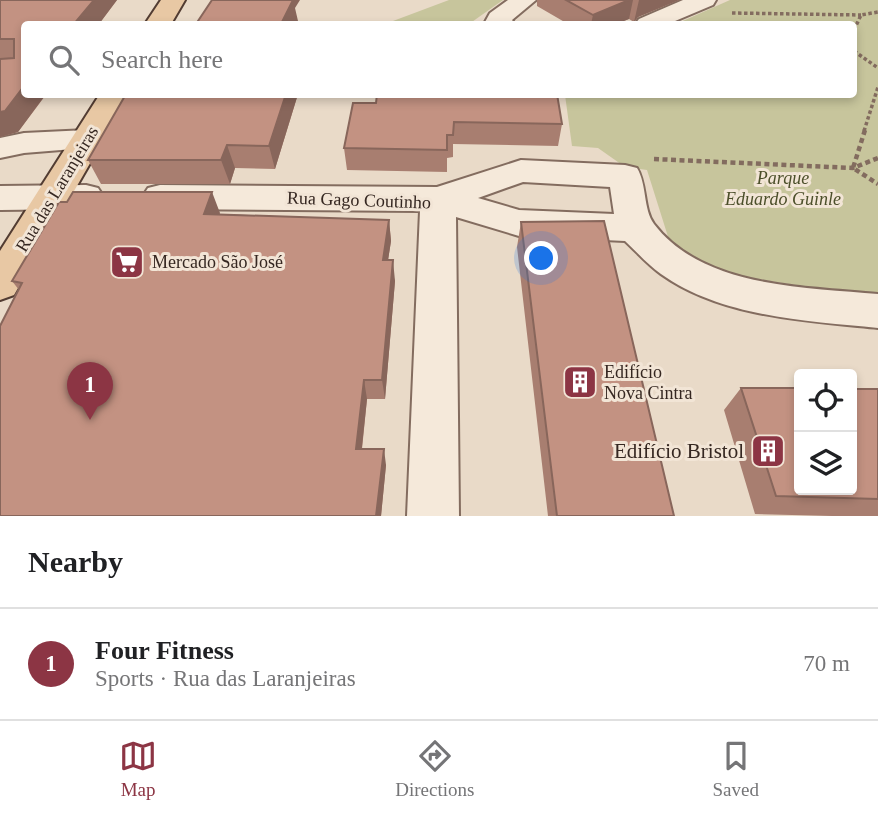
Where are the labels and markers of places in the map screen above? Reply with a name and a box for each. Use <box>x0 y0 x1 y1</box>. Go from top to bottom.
supermarket icon: Mercado São José <box>108 243 146 281</box>
place label: Mercado São José <box>152 252 283 272</box>
pin: 1 <box>67 362 113 420</box>
place label: Edifício Nova Cintra <box>604 362 692 403</box>
building icon: Edifício Nova Cintra <box>561 363 599 401</box>
building icon: Edifício Bristol <box>749 432 787 470</box>
place label: Edifício Bristol <box>614 439 744 463</box>

